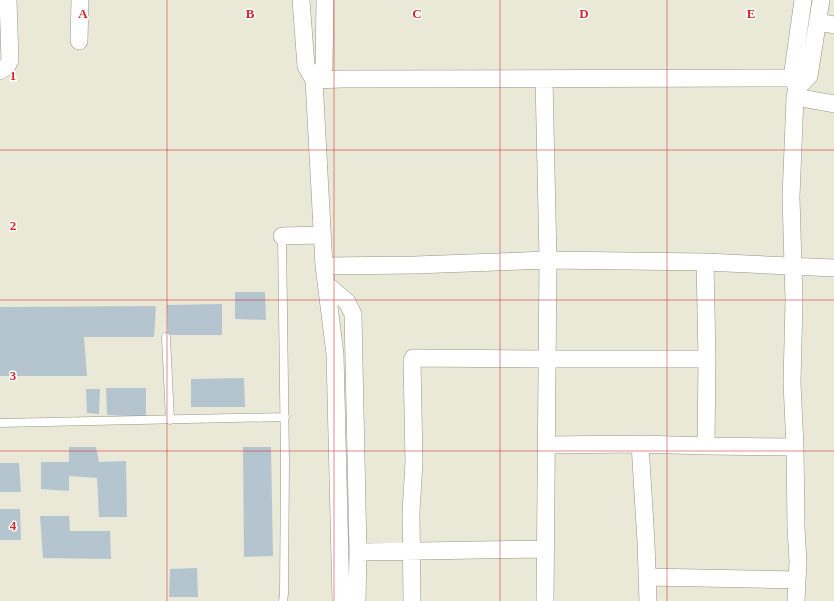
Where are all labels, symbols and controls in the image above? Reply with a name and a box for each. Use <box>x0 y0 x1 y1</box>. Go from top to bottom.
text: A <box>78 6 88 21</box>
text: B <box>246 6 255 21</box>
text: C <box>412 6 422 21</box>
text: D <box>579 6 589 21</box>
text: E <box>747 6 755 21</box>
text: 1 <box>10 68 16 83</box>
text: 2 <box>10 218 16 233</box>
text: 3 <box>10 368 17 383</box>
text: 4 <box>10 518 17 533</box>

